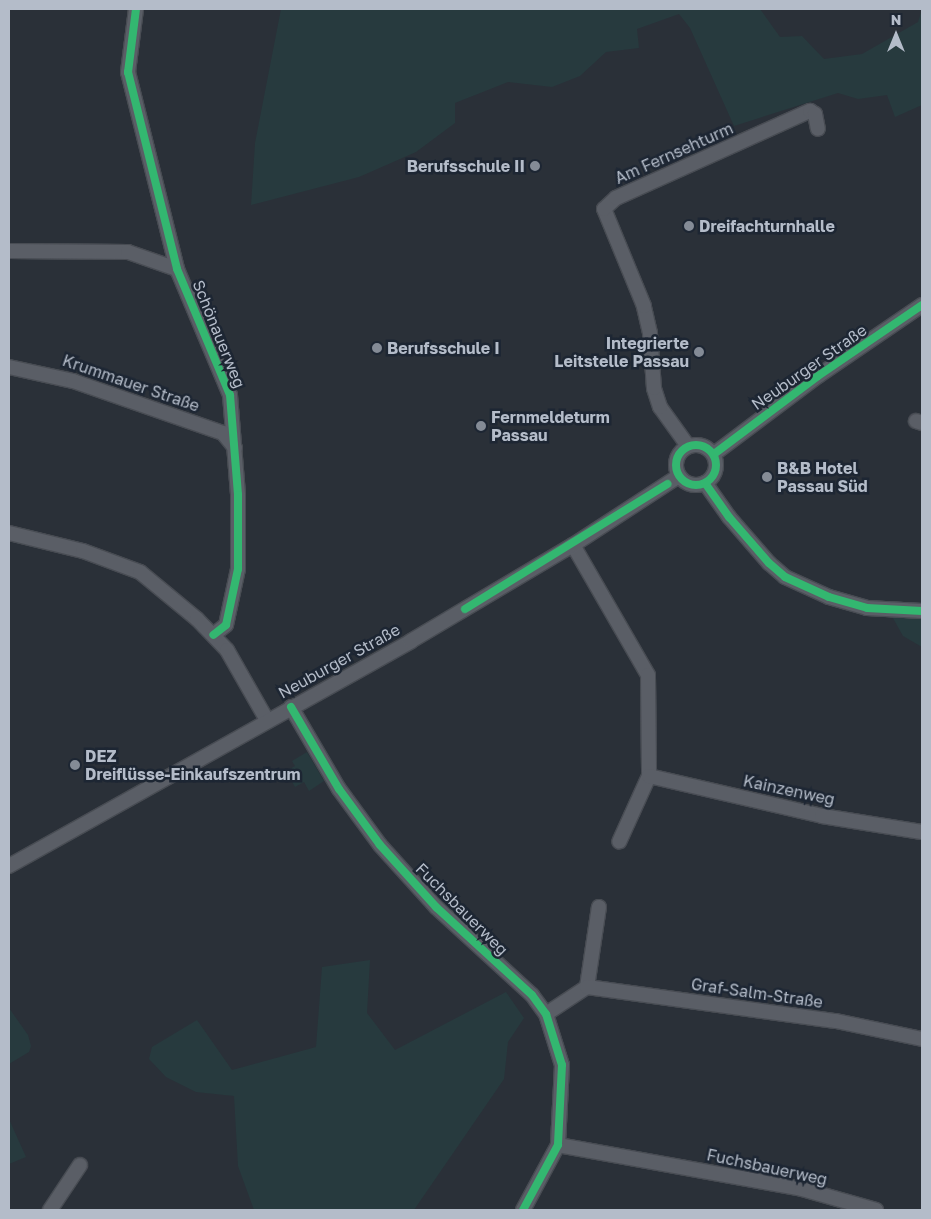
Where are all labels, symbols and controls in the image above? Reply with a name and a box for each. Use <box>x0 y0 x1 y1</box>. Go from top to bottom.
north arrow <box>871 10 921 60</box>
text: N <box>891 11 901 28</box>
street label: Am Fernsehturm <box>612 118 736 188</box>
place label: Berufsschule II <box>407 156 525 176</box>
marker: Berufsschule II <box>529 160 541 172</box>
place label: Dreifachturnhalle <box>699 216 835 236</box>
marker: Dreifachturnhalle <box>683 220 695 232</box>
street label: Schönauerweg <box>189 277 249 391</box>
street label: Neuburger Straße <box>748 320 870 414</box>
place label: Integrierte Leitstelle Passau <box>554 333 689 371</box>
place label: Berufsschule I <box>387 338 500 358</box>
marker: Berufsschule I <box>371 342 383 354</box>
marker: Integrierte Leitstelle Passau <box>693 346 705 358</box>
street label: Krummauer Straße <box>60 351 202 415</box>
place label: Fernmeldeturm Passau <box>491 407 610 445</box>
marker: Fernmeldeturm Passau <box>475 420 487 432</box>
place label: B&B Hotel Passau Süd <box>777 458 868 496</box>
marker: B&B Hotel Passau Süd <box>761 471 773 483</box>
street label: Neuburger Straße <box>275 620 403 702</box>
place label: DEZ Dreiflüsse-Einkaufszentrum <box>85 746 300 784</box>
marker: DEZ Dreiflüsse-Einkaufszentrum <box>69 759 81 771</box>
street label: Kainzenweg <box>741 771 837 809</box>
street label: Fuchsbauerweg <box>412 859 512 959</box>
street label: Graf-Salm-Straße <box>690 974 824 1012</box>
street label: Fuchsbauerweg <box>705 1145 829 1189</box>

